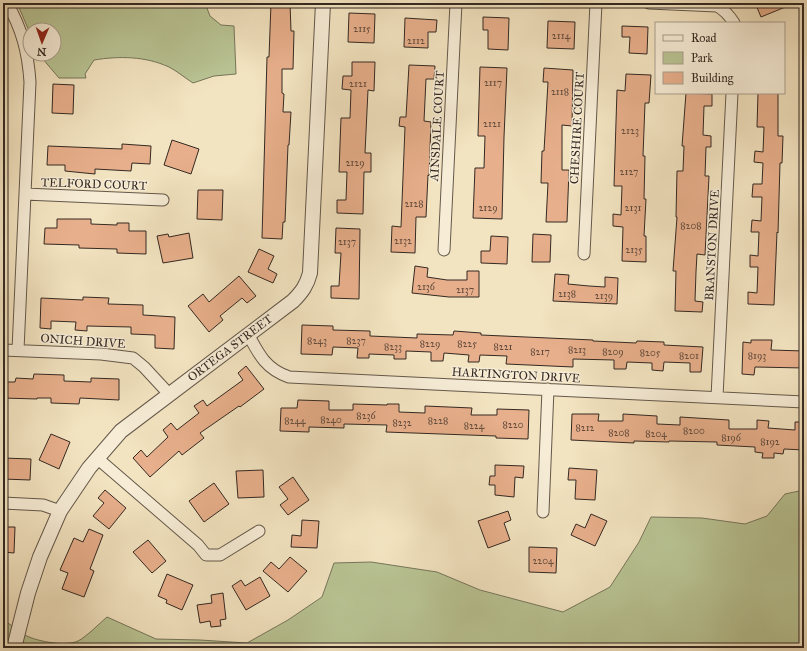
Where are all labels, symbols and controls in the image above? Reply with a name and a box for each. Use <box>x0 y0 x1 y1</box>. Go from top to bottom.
north arrow <box>22 22 62 62</box>
legend <box>655 22 785 94</box>
house number: 2115 <box>353 23 371 35</box>
house number: 2114 <box>552 30 571 42</box>
text: Road <box>691 31 717 45</box>
house number: 2112 <box>407 35 425 47</box>
text: N <box>36 45 47 58</box>
text: Park <box>691 51 713 65</box>
street label: AINSDALE COURT <box>427 70 447 183</box>
text: Building <box>691 71 734 86</box>
street label: CHESHIRE COURT <box>567 72 587 184</box>
house number: 2117 <box>484 77 502 89</box>
house number: 2121 <box>349 78 367 90</box>
house number: 2118 <box>551 86 569 98</box>
house number: 2121 <box>483 118 501 130</box>
house number: 2123 <box>621 125 639 137</box>
house number: 2129 <box>345 157 365 169</box>
house number: 2127 <box>620 166 638 178</box>
street label: TELFORD COURT <box>41 175 147 193</box>
street label: BRANSTON DRIVE <box>702 189 722 301</box>
house number: 2128 <box>404 198 424 210</box>
house number: 2129 <box>478 202 498 214</box>
house number: 2131 <box>625 202 641 214</box>
house number: 8208 <box>680 220 702 232</box>
house number: 2132 <box>394 235 412 247</box>
house number: 2137 <box>338 236 356 248</box>
house number: 2135 <box>625 244 643 256</box>
house number: 2136 <box>417 281 436 293</box>
house number: 2137 <box>456 284 474 296</box>
house number: 2138 <box>558 288 576 300</box>
house number: 2139 <box>595 290 613 302</box>
street label: ORTEGA STREET <box>185 312 275 384</box>
street label: ONICH DRIVE <box>40 331 126 351</box>
house number: 8243 <box>307 335 327 347</box>
house number: 8237 <box>346 335 366 347</box>
house number: 8229 <box>420 338 440 350</box>
house number: 8225 <box>457 338 477 350</box>
house number: 8233 <box>384 341 402 353</box>
house number: 8221 <box>493 341 513 353</box>
house number: 8213 <box>568 344 586 356</box>
house number: 8217 <box>530 346 550 358</box>
house number: 8209 <box>602 346 624 358</box>
house number: 8205 <box>640 347 661 359</box>
house number: 8201 <box>679 350 699 362</box>
house number: 8193 <box>748 350 766 362</box>
street label: HARTINGTON DRIVE <box>451 365 581 385</box>
house number: 8236 <box>356 410 377 422</box>
house number: 8240 <box>320 414 342 426</box>
house number: 8244 <box>284 415 306 427</box>
house number: 8228 <box>428 415 448 427</box>
house number: 8232 <box>392 417 412 429</box>
house number: 8220 <box>503 419 524 431</box>
house number: 8224 <box>464 420 485 432</box>
house number: 8212 <box>575 422 595 434</box>
house number: 8200 <box>683 425 705 437</box>
house number: 8208 <box>608 427 630 439</box>
house number: 8204 <box>645 428 667 440</box>
house number: 8196 <box>721 432 742 444</box>
house number: 8192 <box>760 436 780 448</box>
house number: 2204 <box>532 555 554 567</box>

